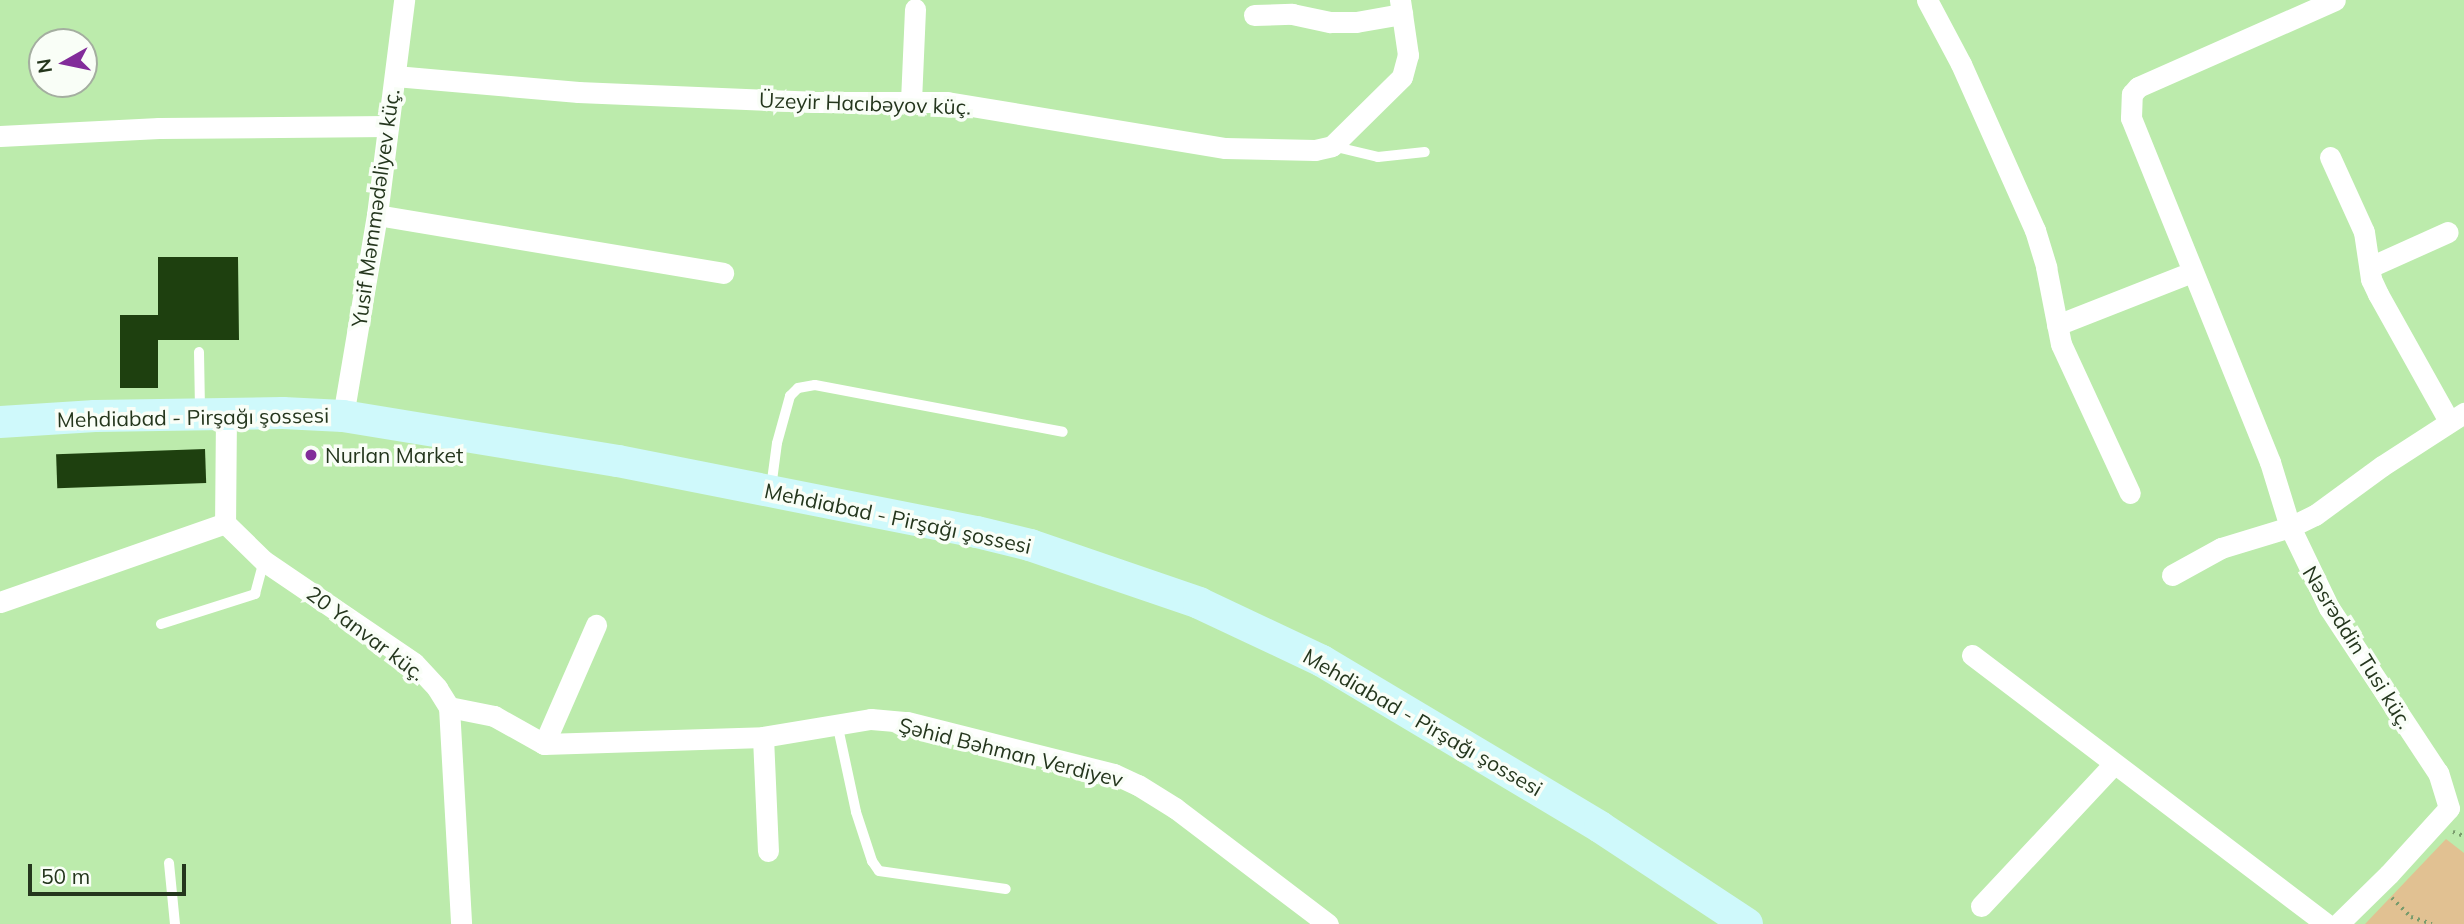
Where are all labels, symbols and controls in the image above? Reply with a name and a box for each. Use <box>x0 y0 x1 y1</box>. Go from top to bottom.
north arrow <box>28 28 98 98</box>
text: N <box>31 57 57 75</box>
street label: Yusif Məmmədəliyev küç. <box>346 87 404 329</box>
street label: Üzeyir Hacıbəyov küç. <box>758 87 972 119</box>
street label: Mehdiabad - Pirşağı şossesi <box>57 402 329 432</box>
place label: Nurlan Market <box>325 442 463 468</box>
marker: Nurlan Market <box>303 447 319 463</box>
street label: Mehdiabad - Pirşağı şossesi <box>762 477 1034 559</box>
street label: Nəsrəddin Tusi küç. <box>2298 561 2418 733</box>
street label: 20 Yanvar küç. <box>302 580 430 686</box>
street label: Mehdiabad - Pirşağı şossesi <box>1299 643 1547 801</box>
street label: Şəhid Bəhman Verdiyev <box>896 712 1126 792</box>
scale bar <box>32 850 189 894</box>
text: 50 m <box>41 863 90 889</box>

